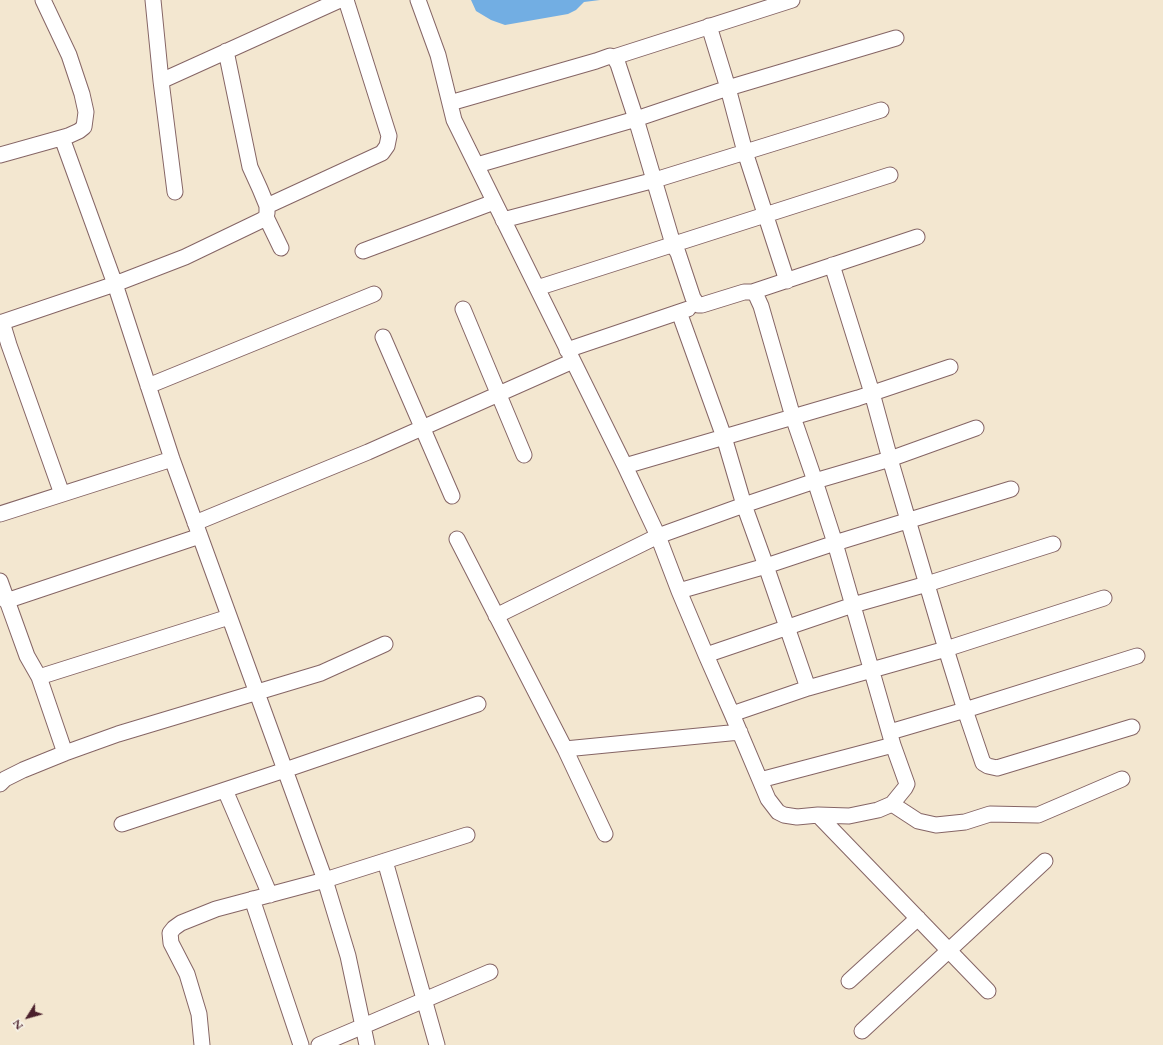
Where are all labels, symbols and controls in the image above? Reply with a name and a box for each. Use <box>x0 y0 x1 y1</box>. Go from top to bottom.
north arrow <box>8 997 48 1037</box>
text: N <box>9 1016 27 1033</box>

